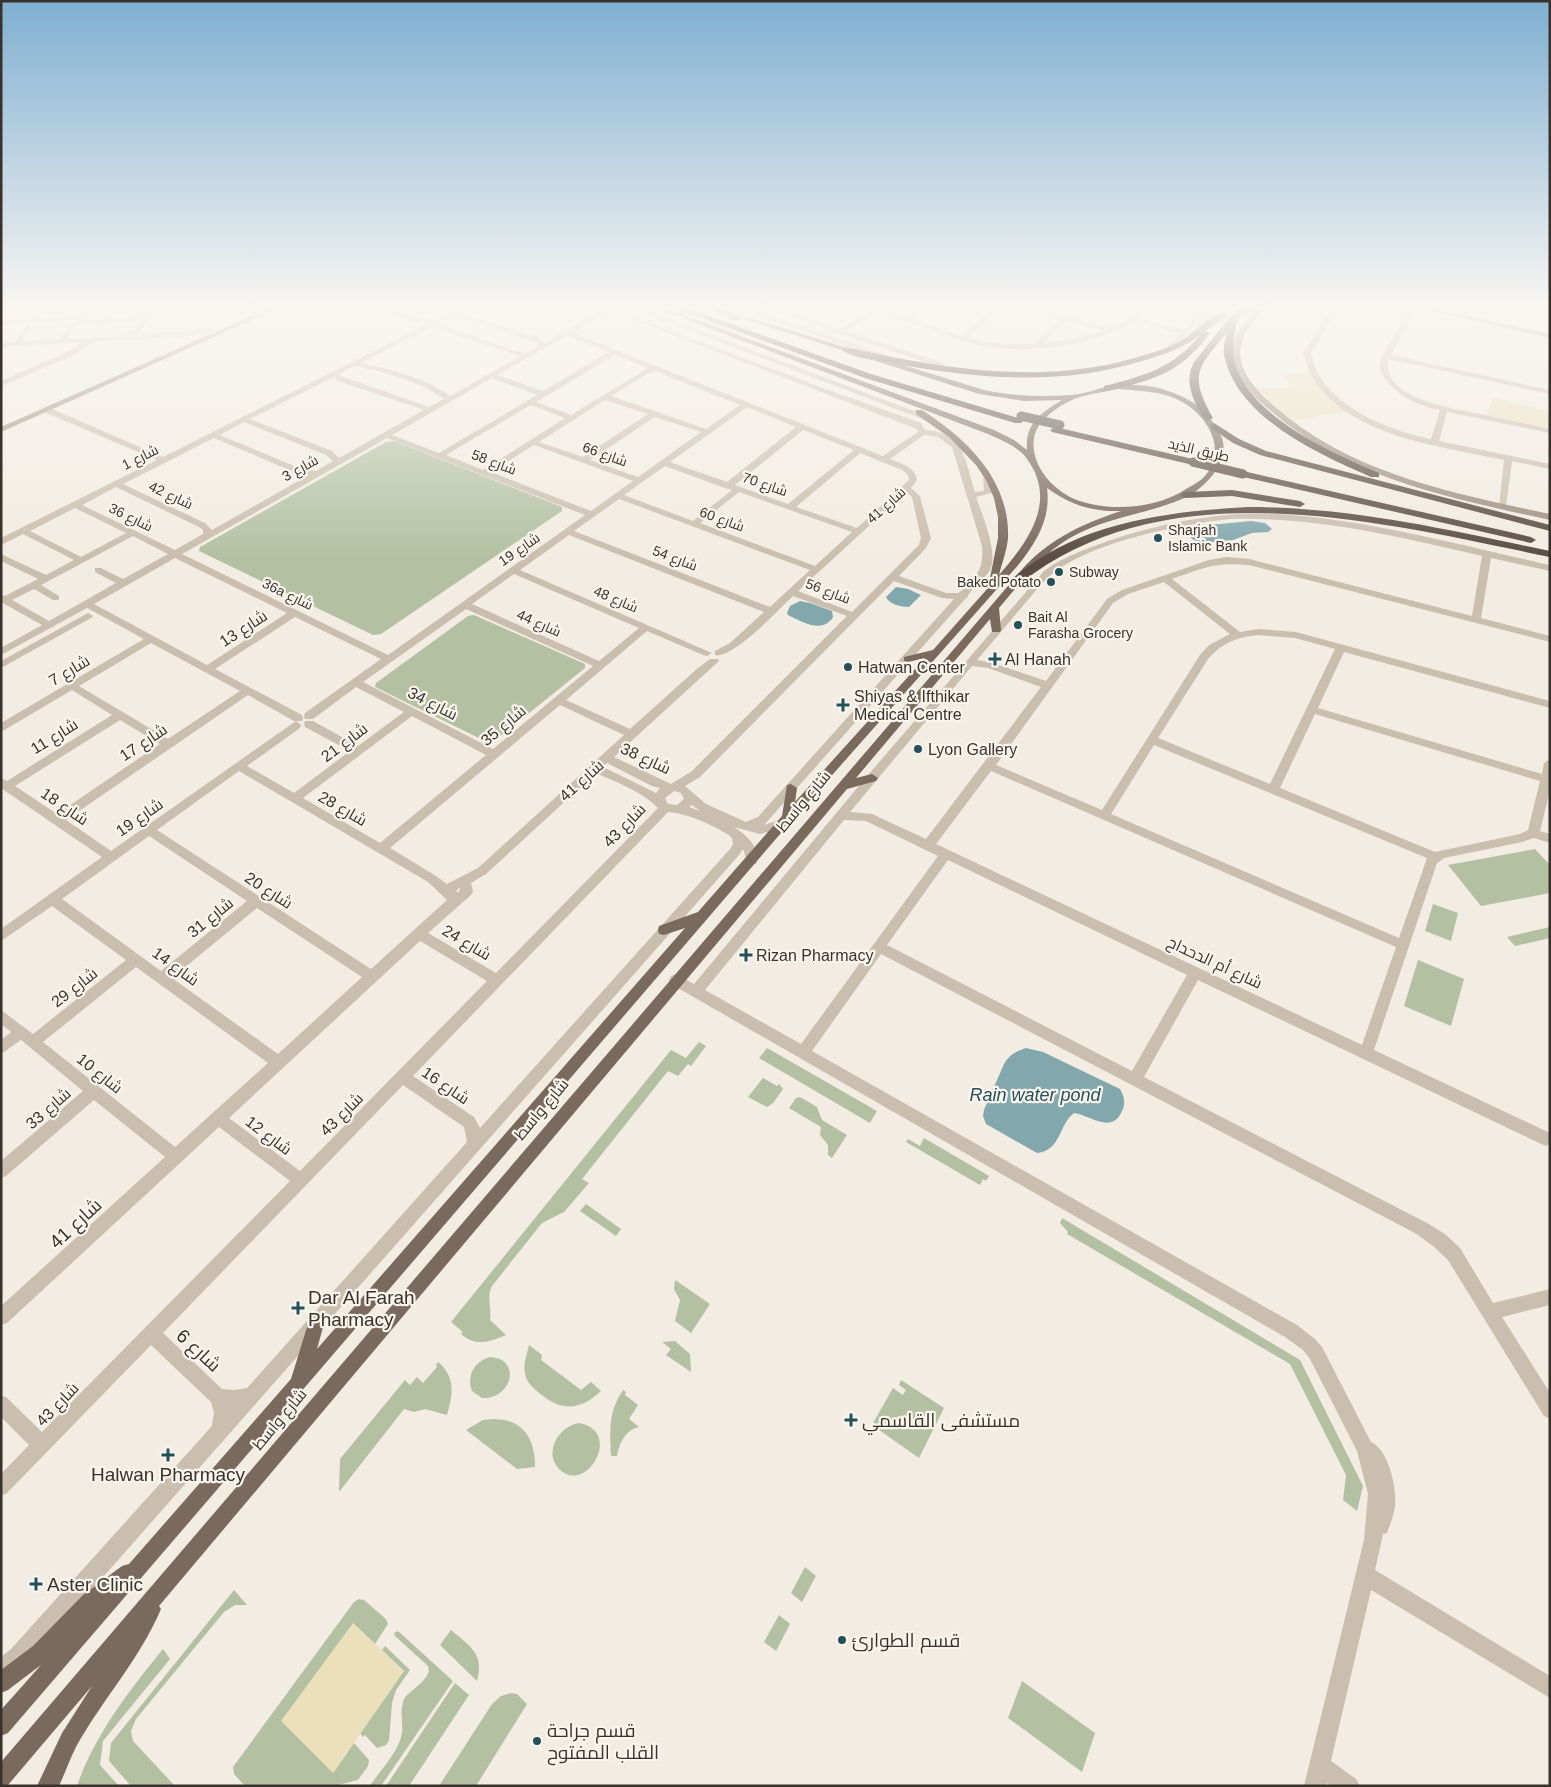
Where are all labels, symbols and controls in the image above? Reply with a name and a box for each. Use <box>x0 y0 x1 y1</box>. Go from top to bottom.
street label: طريق الذيد <box>1167 435 1231 466</box>
street label: شارع 66 <box>580 439 630 470</box>
street label: شارع 1 <box>119 441 161 474</box>
street label: شارع 58 <box>469 446 519 479</box>
street label: شارع 3 <box>279 452 321 485</box>
street label: شارع 70 <box>740 469 790 500</box>
street label: شارع 42 <box>146 478 195 513</box>
street label: شارع 41 <box>863 483 909 527</box>
street label: شارع 36 <box>106 500 155 535</box>
street label: شارع 60 <box>697 504 747 535</box>
place label: Sharjah Islamic Bank <box>1168 522 1248 554</box>
street label: شارع 19 <box>495 529 543 570</box>
marker: Sharjah Islamic Bank <box>1152 532 1164 544</box>
street label: شارع 54 <box>650 542 700 575</box>
place label: Subway <box>1069 564 1119 580</box>
marker: Subway <box>1053 566 1065 578</box>
place label: Baked Potato <box>957 574 1041 590</box>
street label: 36a شارع <box>260 575 316 614</box>
street label: شارع 56 <box>803 575 853 608</box>
marker: Baked Potato <box>1045 576 1057 588</box>
street label: شارع 48 <box>591 583 641 616</box>
street label: شارع 44 <box>514 606 564 641</box>
street label: شارع 13 <box>216 607 272 653</box>
place label: Bait Al Farasha Grocery <box>1028 609 1133 641</box>
marker: Bait Al Farasha Grocery <box>1012 619 1024 631</box>
place label: Al Hanah <box>1005 651 1071 668</box>
street label: شارع 7 <box>46 652 94 692</box>
marker: Al Hanah <box>989 653 1001 665</box>
place label: Hatwan Center <box>858 659 965 676</box>
marker: Hatwan Center <box>842 661 854 673</box>
street label: شارع 34 <box>404 684 460 726</box>
place label: Shiyas & Ifthikar Medical Centre <box>854 688 970 723</box>
marker: Shiyas & Ifthikar Medical Centre <box>836 698 850 712</box>
street label: شارع 35 <box>477 702 531 751</box>
street label: شارع 11 <box>28 715 82 760</box>
street label: شارع 17 <box>116 720 172 767</box>
street label: شارع 21 <box>318 720 372 768</box>
street label: شارع 38 <box>617 740 674 780</box>
place label: Lyon Gallery <box>928 741 1017 758</box>
marker: Lyon Gallery <box>912 743 924 755</box>
street label: شارع 41 <box>556 756 609 807</box>
street label: شارع واسط <box>773 767 836 837</box>
street label: شارع 18 <box>36 784 92 831</box>
street label: شارع 28 <box>314 788 370 832</box>
street label: شارع 19 <box>113 795 168 842</box>
street label: شارع 43 <box>600 800 651 852</box>
street label: شارع 20 <box>240 869 296 915</box>
street label: شارع 31 <box>184 894 238 943</box>
street label: شارع 24 <box>438 921 494 966</box>
street label: شارع أم الدحداح <box>1163 932 1265 995</box>
street label: شارع 14 <box>147 944 202 991</box>
place label: Rizan Pharmacy <box>756 947 873 964</box>
marker: Rizan Pharmacy <box>740 949 752 961</box>
street label: شارع 29 <box>48 964 102 1013</box>
street label: شارع 10 <box>72 1050 126 1099</box>
street label: شارع 16 <box>417 1063 473 1110</box>
street label: شارع واسط <box>511 1075 574 1145</box>
street label: شارع 33 <box>23 1084 76 1135</box>
water label: Rain water pond <box>969 1085 1102 1105</box>
street label: شارع 43 <box>317 1090 368 1141</box>
street label: شارع 12 <box>241 1113 295 1161</box>
street label: شارع 41 <box>45 1194 108 1255</box>
place label: Dar Al Farah Pharmacy <box>308 1287 415 1330</box>
marker: Dar Al Farah Pharmacy <box>292 1302 304 1314</box>
street label: شارع 6 <box>170 1325 225 1378</box>
street label: شارع 43 <box>33 1379 84 1431</box>
street label: شارع واسط <box>249 1385 312 1455</box>
place label: مستشفى القاسمي <box>862 1410 1020 1435</box>
marker: مستشفى القاسمي <box>844 1413 858 1427</box>
marker: Halwan Pharmacy <box>162 1449 174 1461</box>
place label: Halwan Pharmacy <box>91 1464 246 1485</box>
place label: Aster Clinic <box>47 1574 143 1595</box>
marker: Aster Clinic <box>29 1577 43 1591</box>
place label: قسم الطوارئ <box>852 1630 960 1654</box>
marker: قسم الطوارئ <box>836 1634 848 1646</box>
place label: قسم جراحة القلب المفتوح <box>547 1720 659 1766</box>
marker: قسم جراحة القلب المفتوح <box>531 1735 543 1747</box>

